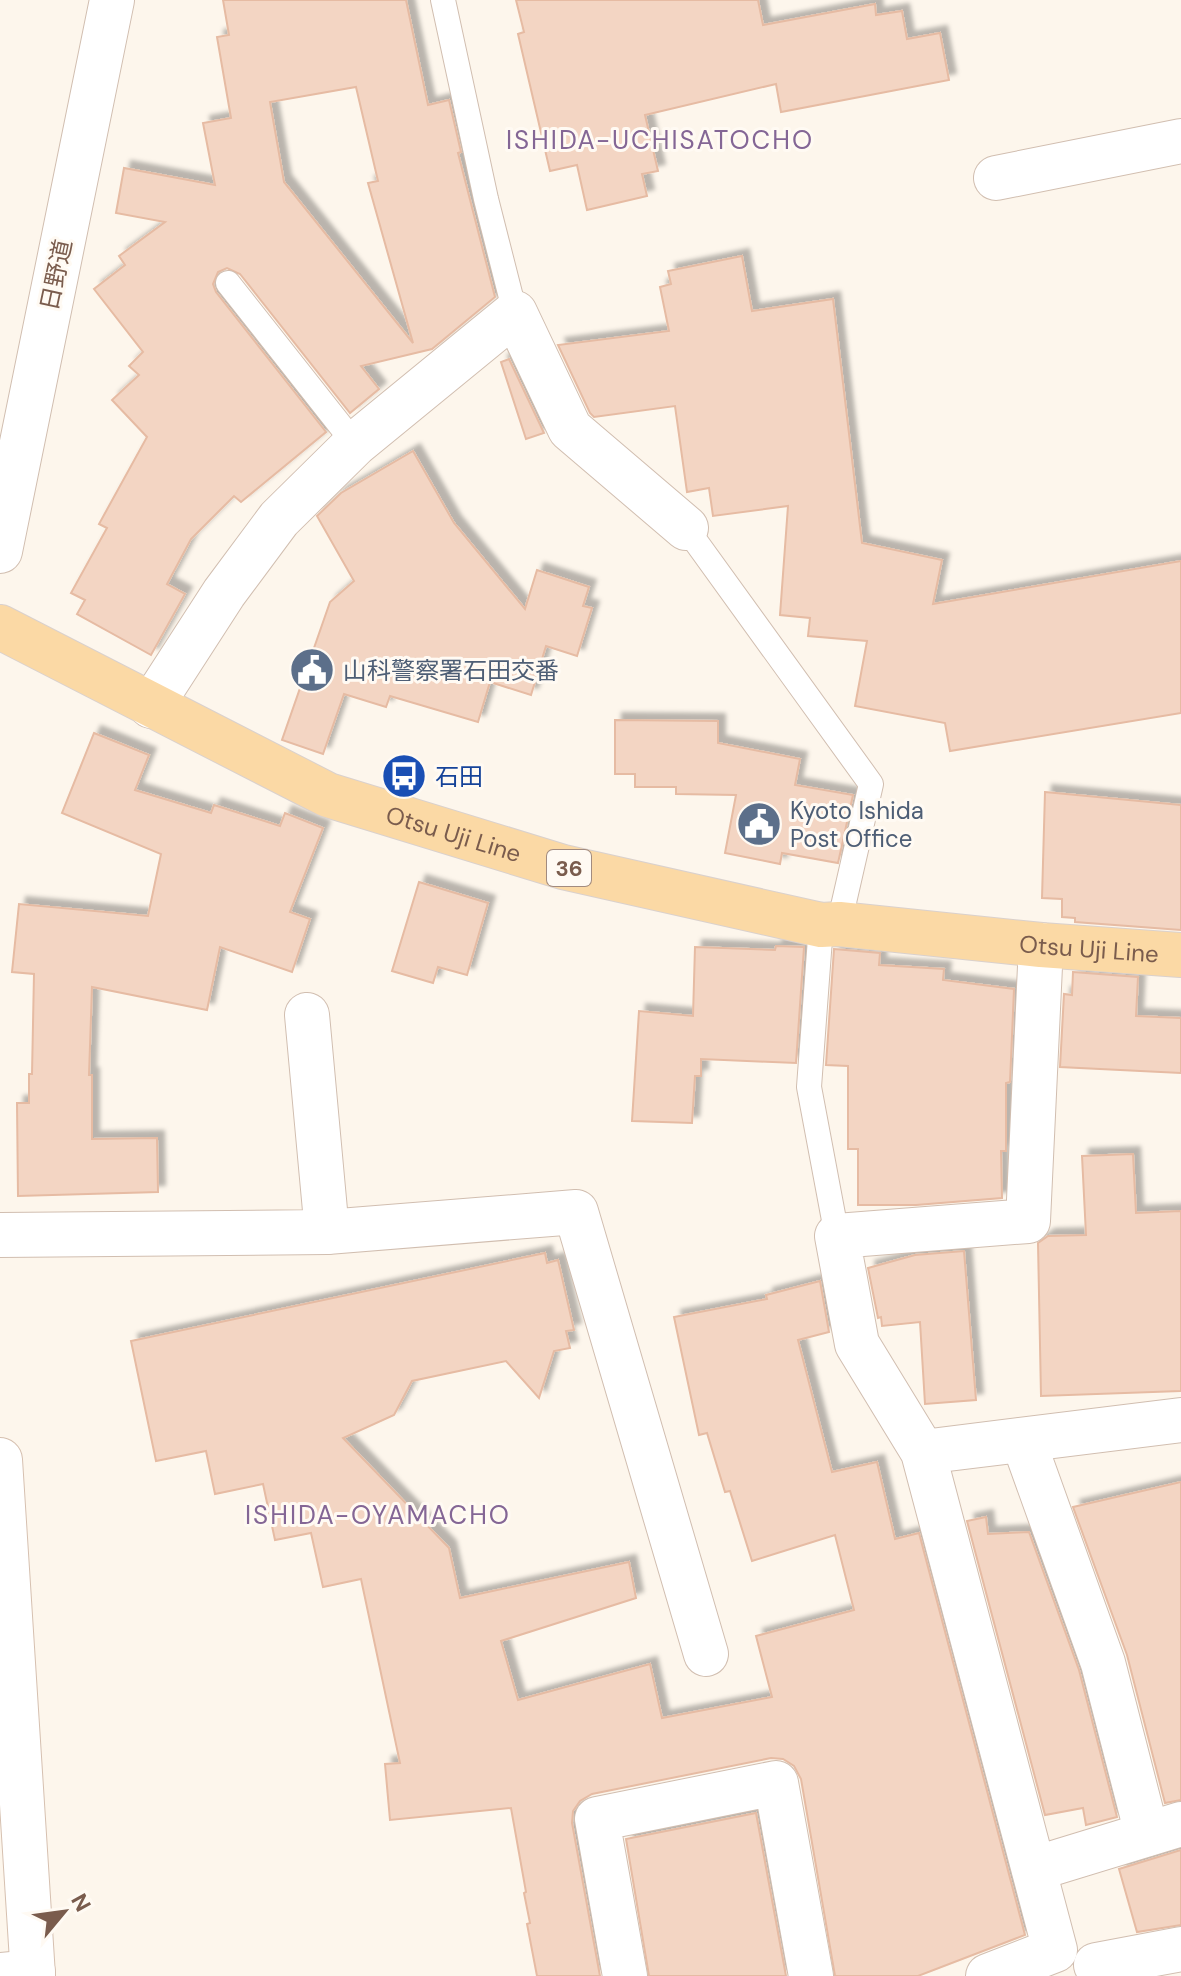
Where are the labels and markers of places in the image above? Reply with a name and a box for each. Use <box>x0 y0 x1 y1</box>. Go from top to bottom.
public building icon: 山科警察署石田交番 <box>288 646 336 694</box>
place label: 山科警察署石田交番 <box>343 655 559 686</box>
bus stop icon: 石田 <box>380 752 428 800</box>
place label: 石田 <box>435 761 483 792</box>
place label: Kyoto Ishida Post Office <box>790 795 924 854</box>
public building icon: Kyoto Ishida Post Office <box>735 800 783 848</box>

